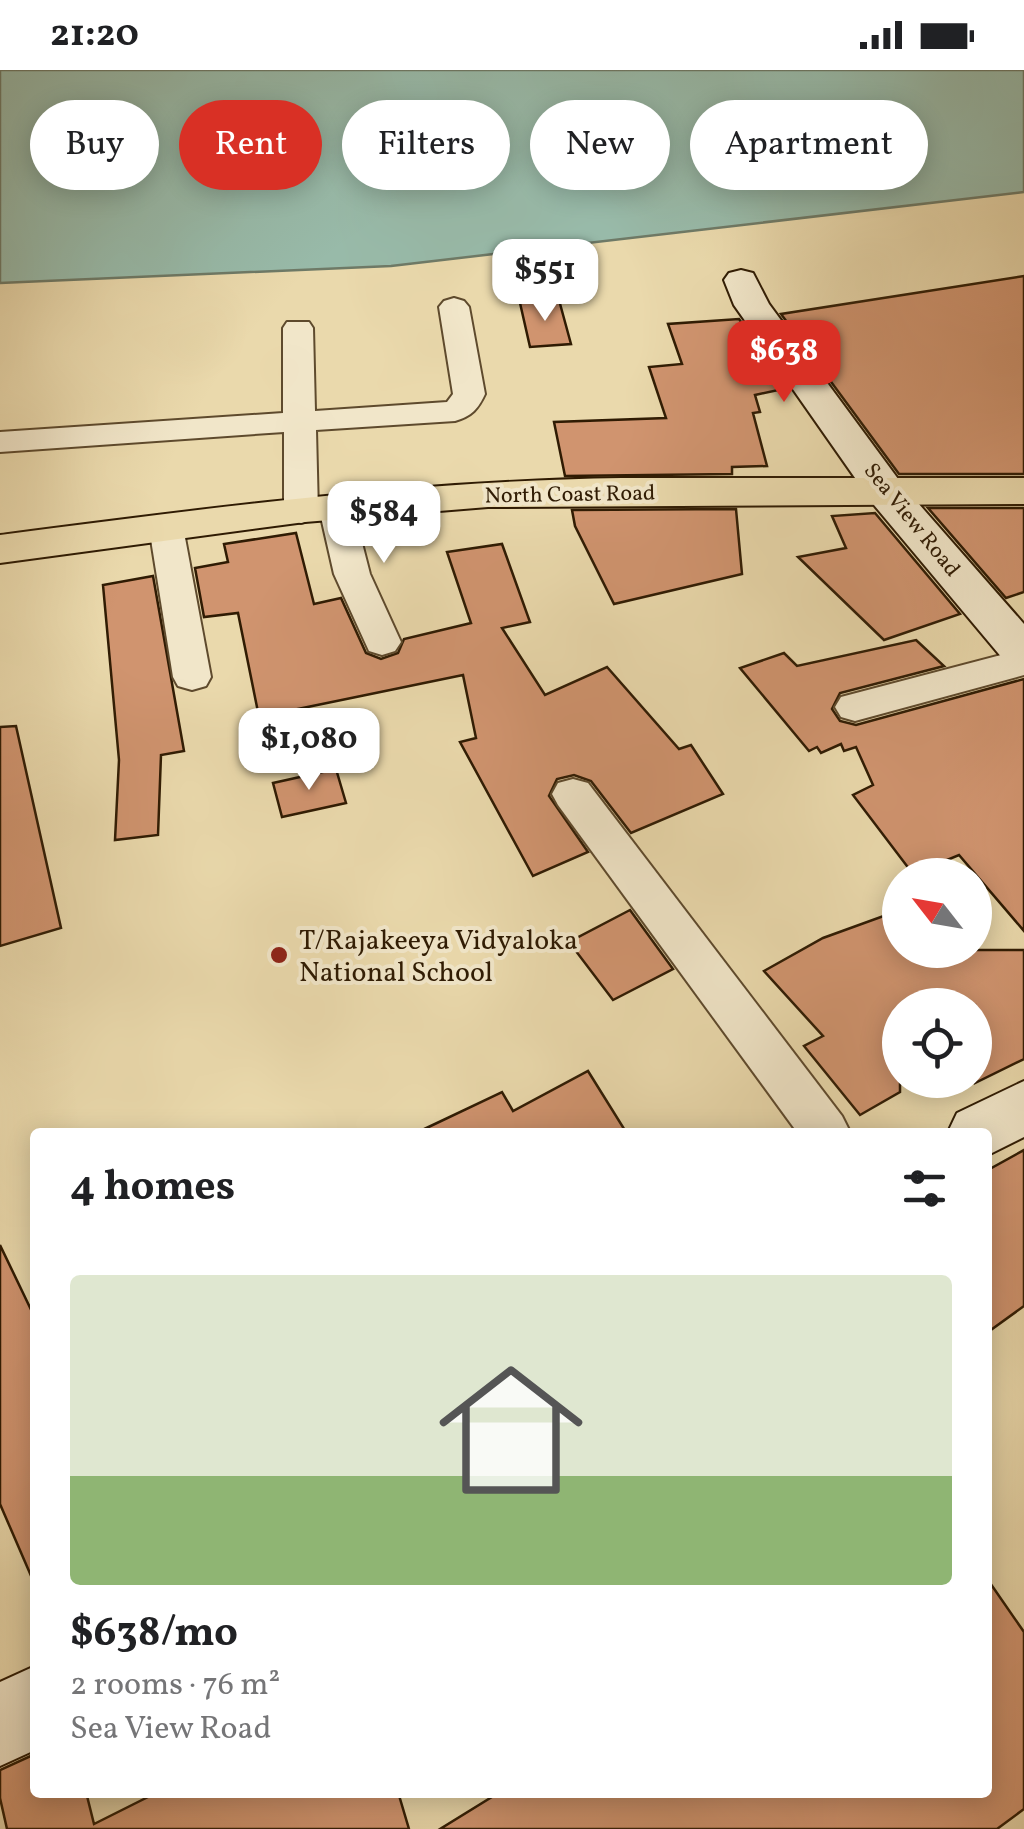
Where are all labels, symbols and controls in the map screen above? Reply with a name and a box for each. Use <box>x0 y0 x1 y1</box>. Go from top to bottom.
text: 21:20 <box>50 9 139 62</box>
chip: Buy <box>30 100 159 190</box>
chip: Rent <box>179 100 322 190</box>
chip: Filters <box>342 100 510 190</box>
chip: New <box>530 100 670 190</box>
chip: Apartment <box>690 100 928 190</box>
pin: $551 <box>486 239 604 324</box>
text: $551 <box>514 249 576 293</box>
pin: $638 <box>725 320 843 405</box>
text: $638 <box>750 330 819 374</box>
street label: Sea View Road <box>855 457 967 584</box>
street label: North Coast Road <box>484 479 656 512</box>
pin: $584 <box>325 481 443 566</box>
text: $584 <box>349 491 419 535</box>
pin: $1,080 <box>228 708 390 793</box>
text: $1,080 <box>261 718 357 762</box>
north arrow <box>882 858 992 968</box>
map controls <box>882 858 992 1098</box>
place label: T/Rajakeeya Vidyaloka National School <box>299 922 578 993</box>
marker: T/Rajakeeya Vidyaloka National School <box>268 944 290 966</box>
button: locate <box>882 988 992 1098</box>
text: 4 homes <box>70 1159 235 1218</box>
icon: filters <box>897 1161 952 1216</box>
icon: home <box>421 1340 601 1520</box>
text: $638/mo <box>70 1605 238 1664</box>
text: 2 rooms · 76 m² <box>70 1664 280 1708</box>
text: Sea View Road <box>70 1708 272 1752</box>

